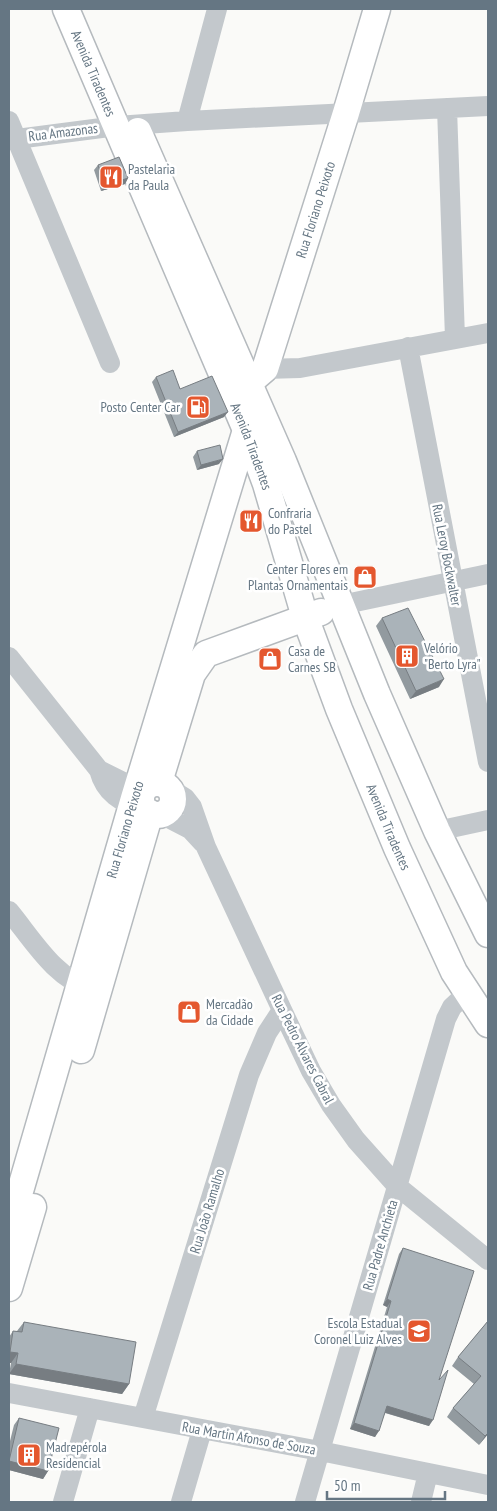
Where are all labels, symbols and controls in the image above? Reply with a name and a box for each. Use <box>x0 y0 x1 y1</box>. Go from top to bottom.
street label: Avenida Tiradentes <box>67 28 120 119</box>
street label: Rua Amazonas <box>27 119 99 145</box>
street label: Rua Floriano Peixoto <box>292 159 339 260</box>
place label: Pastelaria da Paula <box>128 160 175 194</box>
restaurant icon: Pastelaria da Paula <box>98 164 124 190</box>
fuel station icon: Posto Center Car <box>185 394 211 420</box>
place label: Posto Center Car <box>101 398 180 416</box>
street label: Avenida Tiradentes <box>226 400 276 492</box>
street label: Rua Leroy Bockwalter <box>428 503 466 608</box>
place label: Confraria do Pastel <box>268 504 313 538</box>
restaurant icon: Confraria do Pastel <box>238 508 264 534</box>
place label: Center Flores em Plantas Ornamentais <box>248 560 348 594</box>
shop icon: Center Flores em Plantas Ornamentais <box>352 564 378 590</box>
place label: Velório "Berto Lyra" <box>423 639 481 673</box>
place label: Casa de Carnes SB <box>288 642 336 676</box>
building icon: Velório "Berto Lyra" <box>394 643 420 669</box>
shop icon: Casa de Carnes SB <box>257 646 283 672</box>
street label: Rua Floriano Peixoto <box>102 779 148 880</box>
street label: Avenida Tiradentes <box>362 781 415 873</box>
street label: Rua Pedro Alvares Cabral <box>268 991 339 1107</box>
place label: Mercadão da Cidade <box>206 995 254 1029</box>
shop icon: Mercadão da Cidade <box>176 999 202 1025</box>
street label: Rua João Ramalho <box>186 1166 228 1256</box>
street label: Rua Padre Anchieta <box>358 1198 402 1292</box>
place label: Escola Estadual Coronel Luiz Alves <box>314 1314 403 1348</box>
school or university icon: Escola Estadual Coronel Luiz Alves <box>406 1318 432 1344</box>
street label: Rua Martin Afonso de Souza <box>181 1417 317 1459</box>
place label: Madrepérola Residencial <box>46 1438 107 1472</box>
building icon: Madrepérola Residencial <box>16 1442 42 1468</box>
scale bar <box>327 1468 444 1500</box>
text: 50 m <box>334 1476 360 1495</box>

